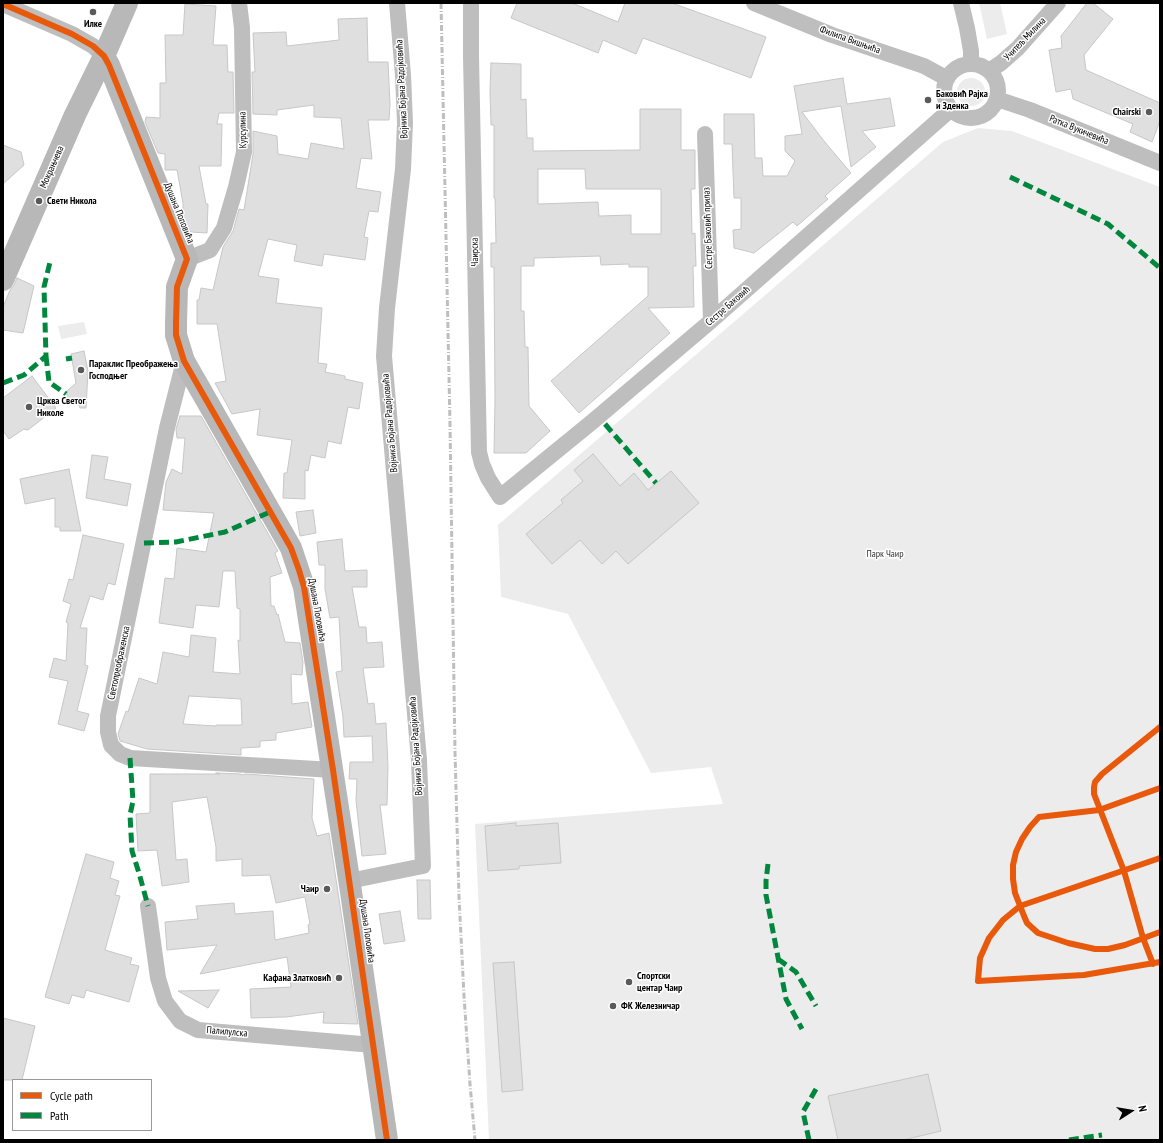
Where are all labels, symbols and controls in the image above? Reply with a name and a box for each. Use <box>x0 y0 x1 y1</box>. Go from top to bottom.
marker: Илке <box>88 7 98 17</box>
street label: Учитељ Милина <box>1001 15 1049 63</box>
place label: Илке <box>84 18 102 30</box>
street label: Филипа Вишњића <box>818 23 882 57</box>
street label: Војника Бојана Радојковића <box>393 39 411 139</box>
place label: Баковић Рајка и Зденка <box>936 88 988 112</box>
marker: Баковић Рајка и Зденка <box>923 95 933 105</box>
place label: Chairski <box>1113 106 1141 118</box>
marker: Chairski <box>1144 107 1154 117</box>
street label: Курсулина <box>237 111 249 149</box>
street label: Ратка Вукичевића <box>1047 113 1111 147</box>
street label: Мокрањчева <box>37 144 67 190</box>
street label: Душана Поповића <box>161 181 197 245</box>
street label: Сестре Баковић прилаз <box>701 187 715 269</box>
place label: Свети Никола <box>47 195 97 207</box>
marker: Свети Никола <box>34 196 44 206</box>
street label: Чаирска <box>469 237 481 267</box>
street label: Сестре Баковић <box>703 283 753 329</box>
place label: Параклис Преображења Господњег <box>89 358 178 382</box>
marker: Параклис Преображења Господњег <box>76 365 86 375</box>
street label: Војника Бојана Радојковића <box>380 373 400 473</box>
place label: Црква Светог Николе <box>37 395 86 418</box>
marker: Црква Светог Николе <box>24 402 34 412</box>
park label: Парк Чаир <box>866 548 904 560</box>
street label: Душана Поповића <box>305 577 329 643</box>
street label: Светопреображенска <box>105 625 133 701</box>
street label: Војника Бојана Радојковића <box>407 696 425 796</box>
place label: Чаир <box>301 883 319 895</box>
marker: Чаир <box>322 884 332 894</box>
street label: Душана Поповића <box>357 898 377 964</box>
place label: Спортски центар Чаир <box>637 970 683 994</box>
place label: Кафана Златковић <box>263 972 331 984</box>
marker: Кафана Златковић <box>334 973 344 983</box>
marker: Спортски центар Чаир <box>624 977 634 987</box>
place label: ФК Железничар <box>621 1000 680 1012</box>
marker: ФК Железничар <box>608 1001 618 1011</box>
street label: Палилулска <box>206 1024 248 1040</box>
legend <box>12 1079 152 1131</box>
text: Cycle path <box>50 1088 93 1103</box>
north arrow <box>1111 1091 1151 1131</box>
text: N <box>1135 1104 1150 1113</box>
text: Path <box>50 1108 68 1123</box>

